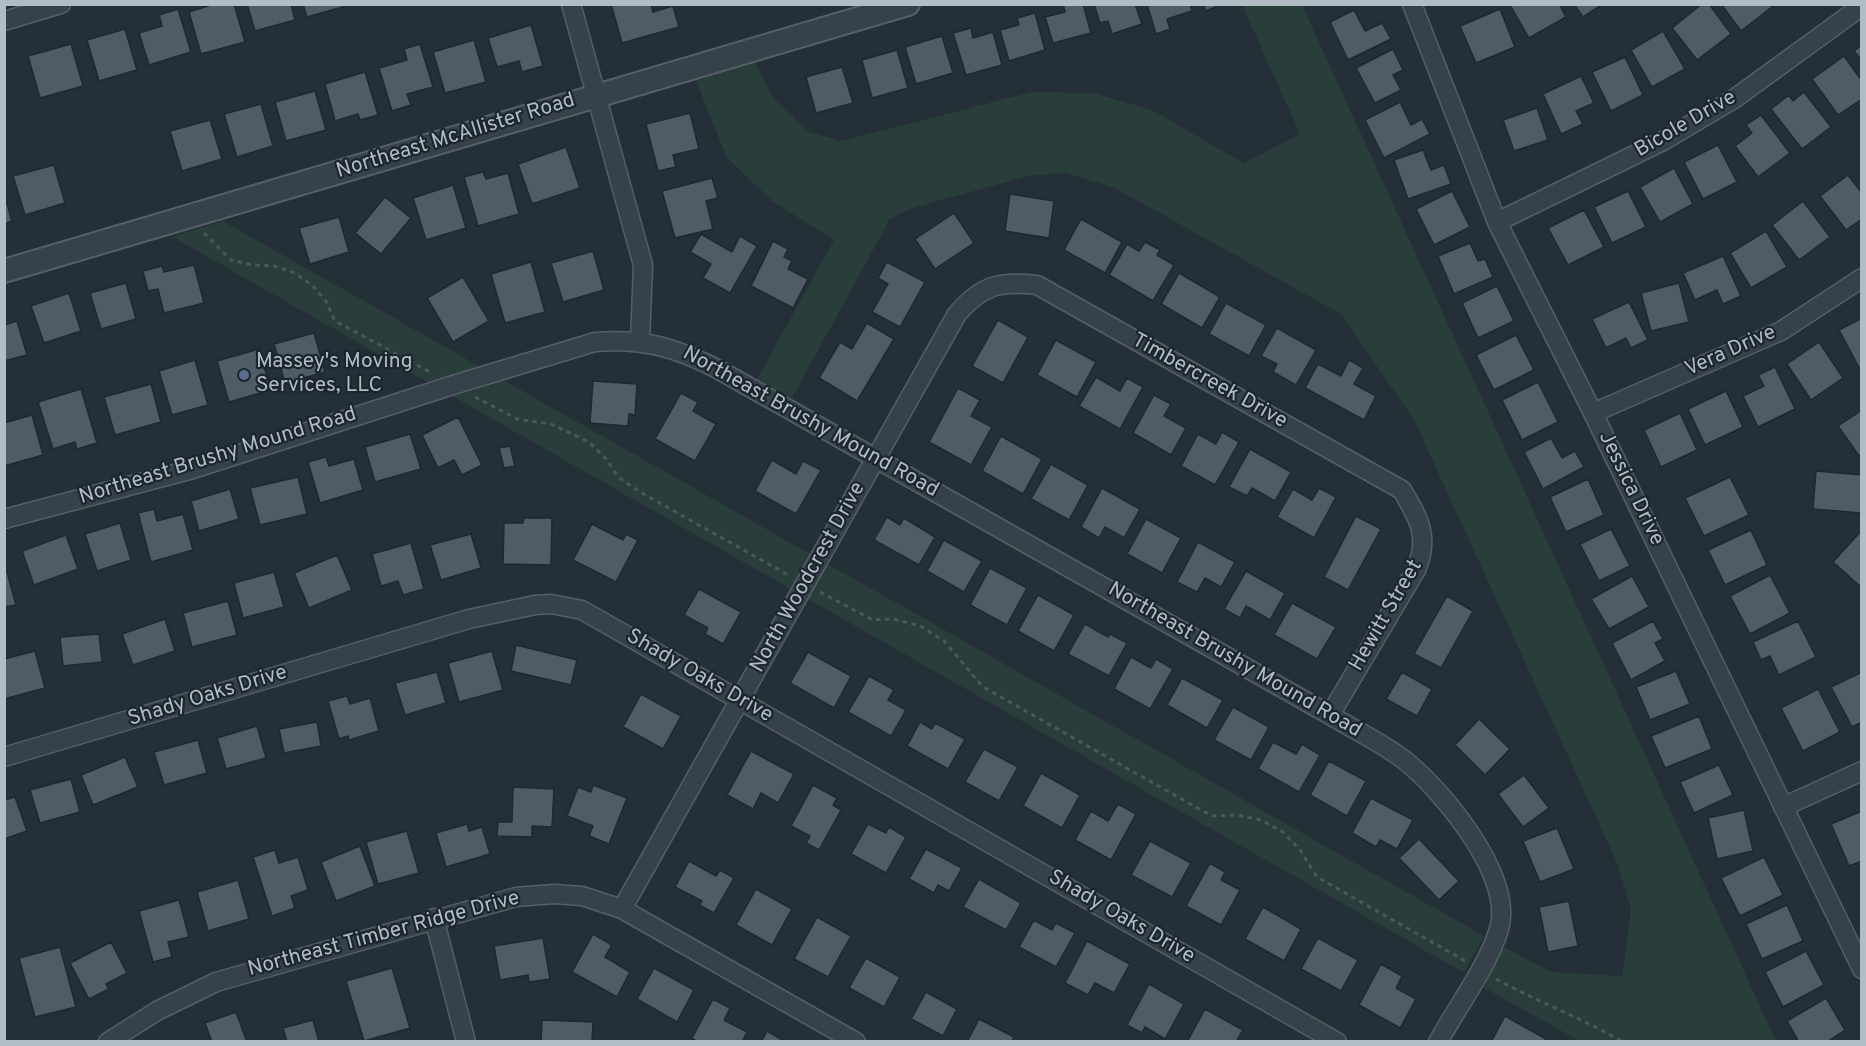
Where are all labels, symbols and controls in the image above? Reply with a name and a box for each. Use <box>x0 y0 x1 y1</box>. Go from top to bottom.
street label: Bicole Drive <box>1631 86 1741 164</box>
street label: Northeast McAllister Road <box>334 89 578 185</box>
street label: Vera Drive <box>1682 321 1780 383</box>
street label: Timbercreek Drive <box>1127 329 1291 435</box>
street label: Northeast Brushy Mound Road <box>678 342 942 504</box>
place label: Massey's Moving Services, LLC <box>256 350 413 400</box>
marker: Massey's Moving Services, LLC <box>237 368 251 382</box>
street label: Northeast Brushy Mound Road <box>76 403 360 511</box>
street label: Jessica Drive <box>1592 428 1668 550</box>
street label: North Woodcrest Drive <box>746 478 872 678</box>
street label: Hewitt Street <box>1345 556 1429 676</box>
street label: Northeast Brushy Mound Road <box>1103 578 1365 744</box>
street label: Shady Oaks Drive <box>621 625 777 729</box>
street label: Shady Oaks Drive <box>125 661 291 733</box>
street label: Shady Oaks Drive <box>1043 866 1199 970</box>
street label: Northeast Timber Ridge Drive <box>245 887 523 983</box>

